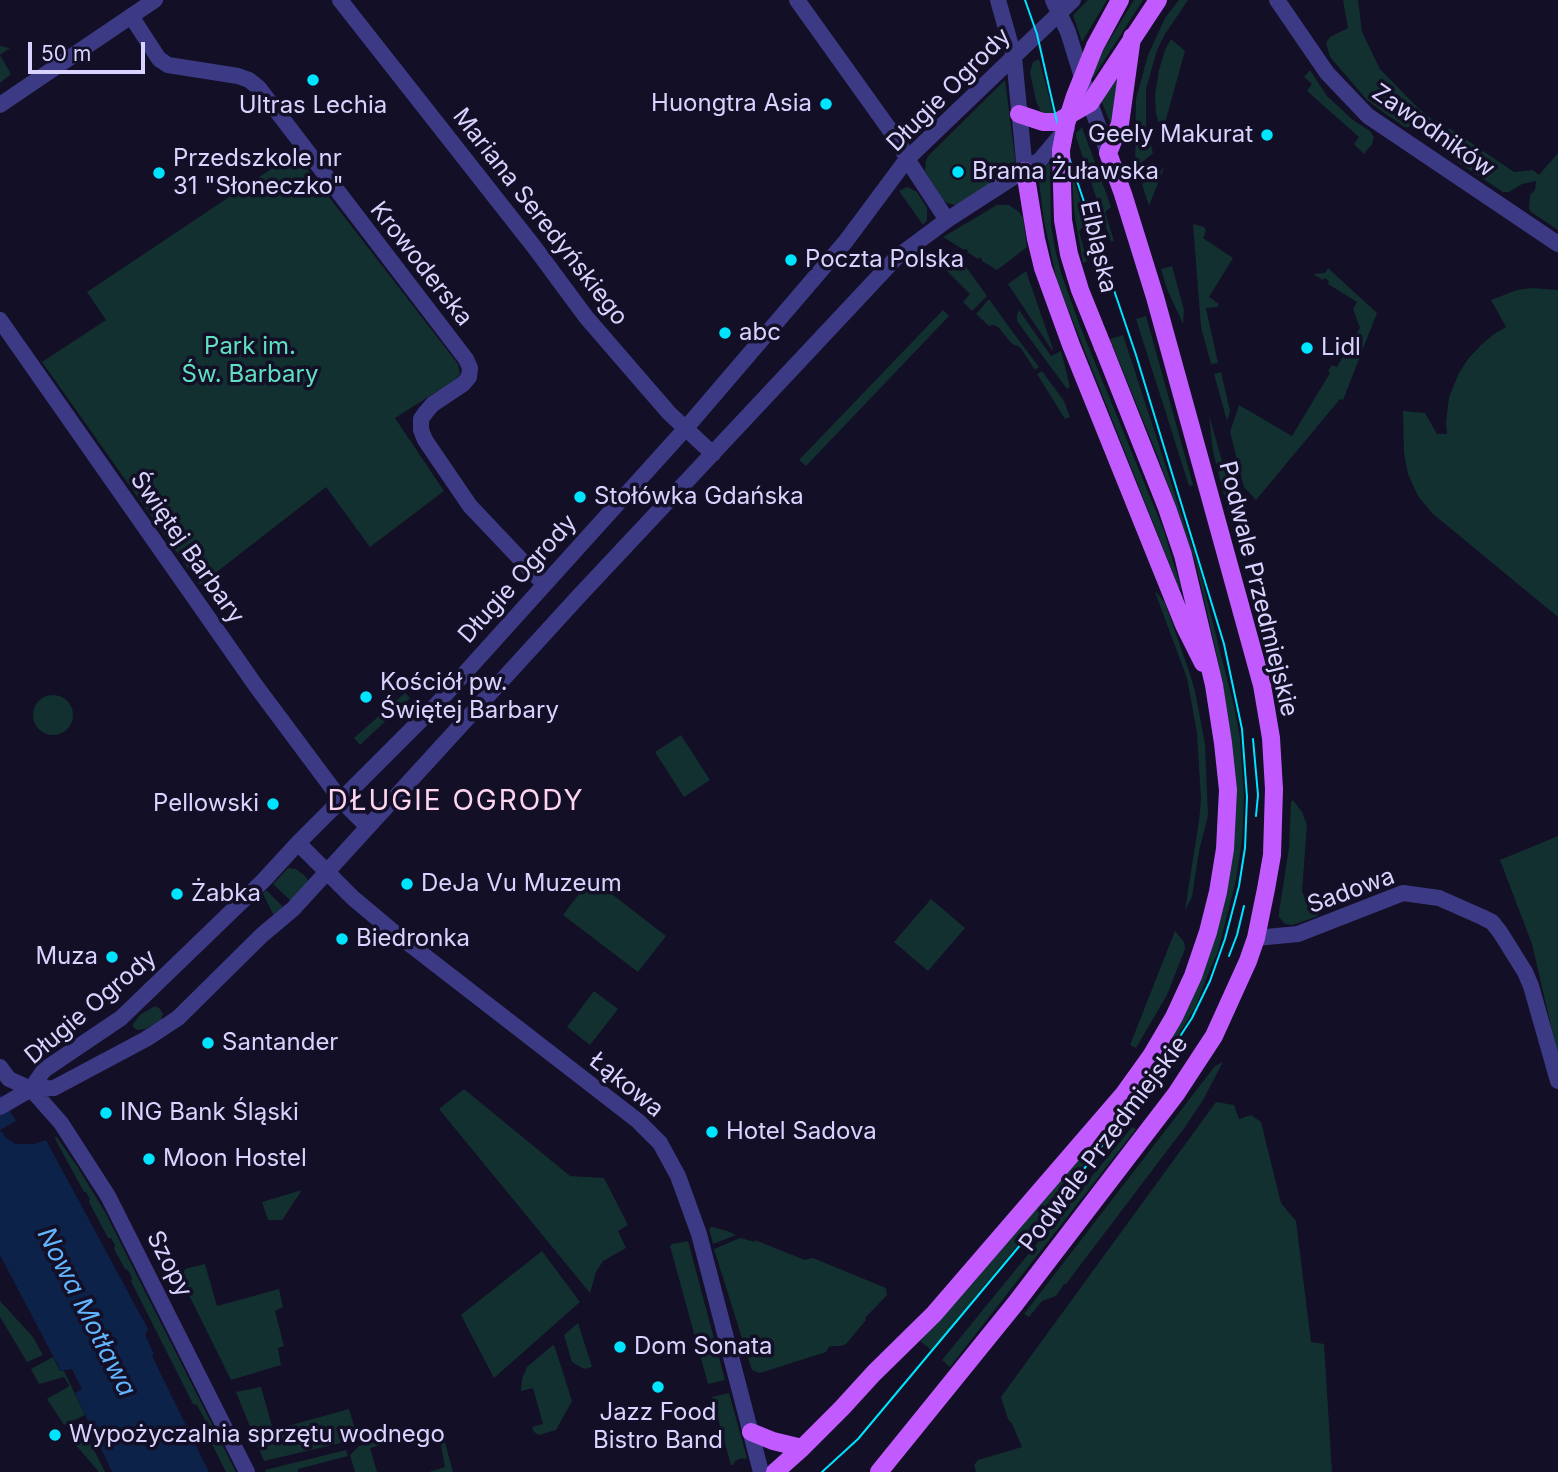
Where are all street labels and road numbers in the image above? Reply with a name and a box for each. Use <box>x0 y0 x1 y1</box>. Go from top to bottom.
street label: Długie Ogrody <box>881 22 1017 158</box>
street label: Zawodników <box>1366 78 1500 184</box>
street label: Mariana Seredyńskiego <box>446 103 634 331</box>
street label: Krowoderska <box>364 196 478 332</box>
street label: Elbląska <box>1073 198 1123 296</box>
street label: Podwale Przedmiejskie <box>1212 458 1304 720</box>
street label: Świętej Barbary <box>124 466 250 630</box>
street label: Długie Ogrody <box>453 509 583 649</box>
street label: Sadowa <box>1303 862 1399 920</box>
street label: Długie Ogrody <box>19 944 163 1070</box>
street label: Podwale Przedmiejskie <box>1014 1031 1194 1257</box>
street label: Łąkowa <box>583 1046 669 1124</box>
street label: Szopy <box>140 1226 198 1302</box>

